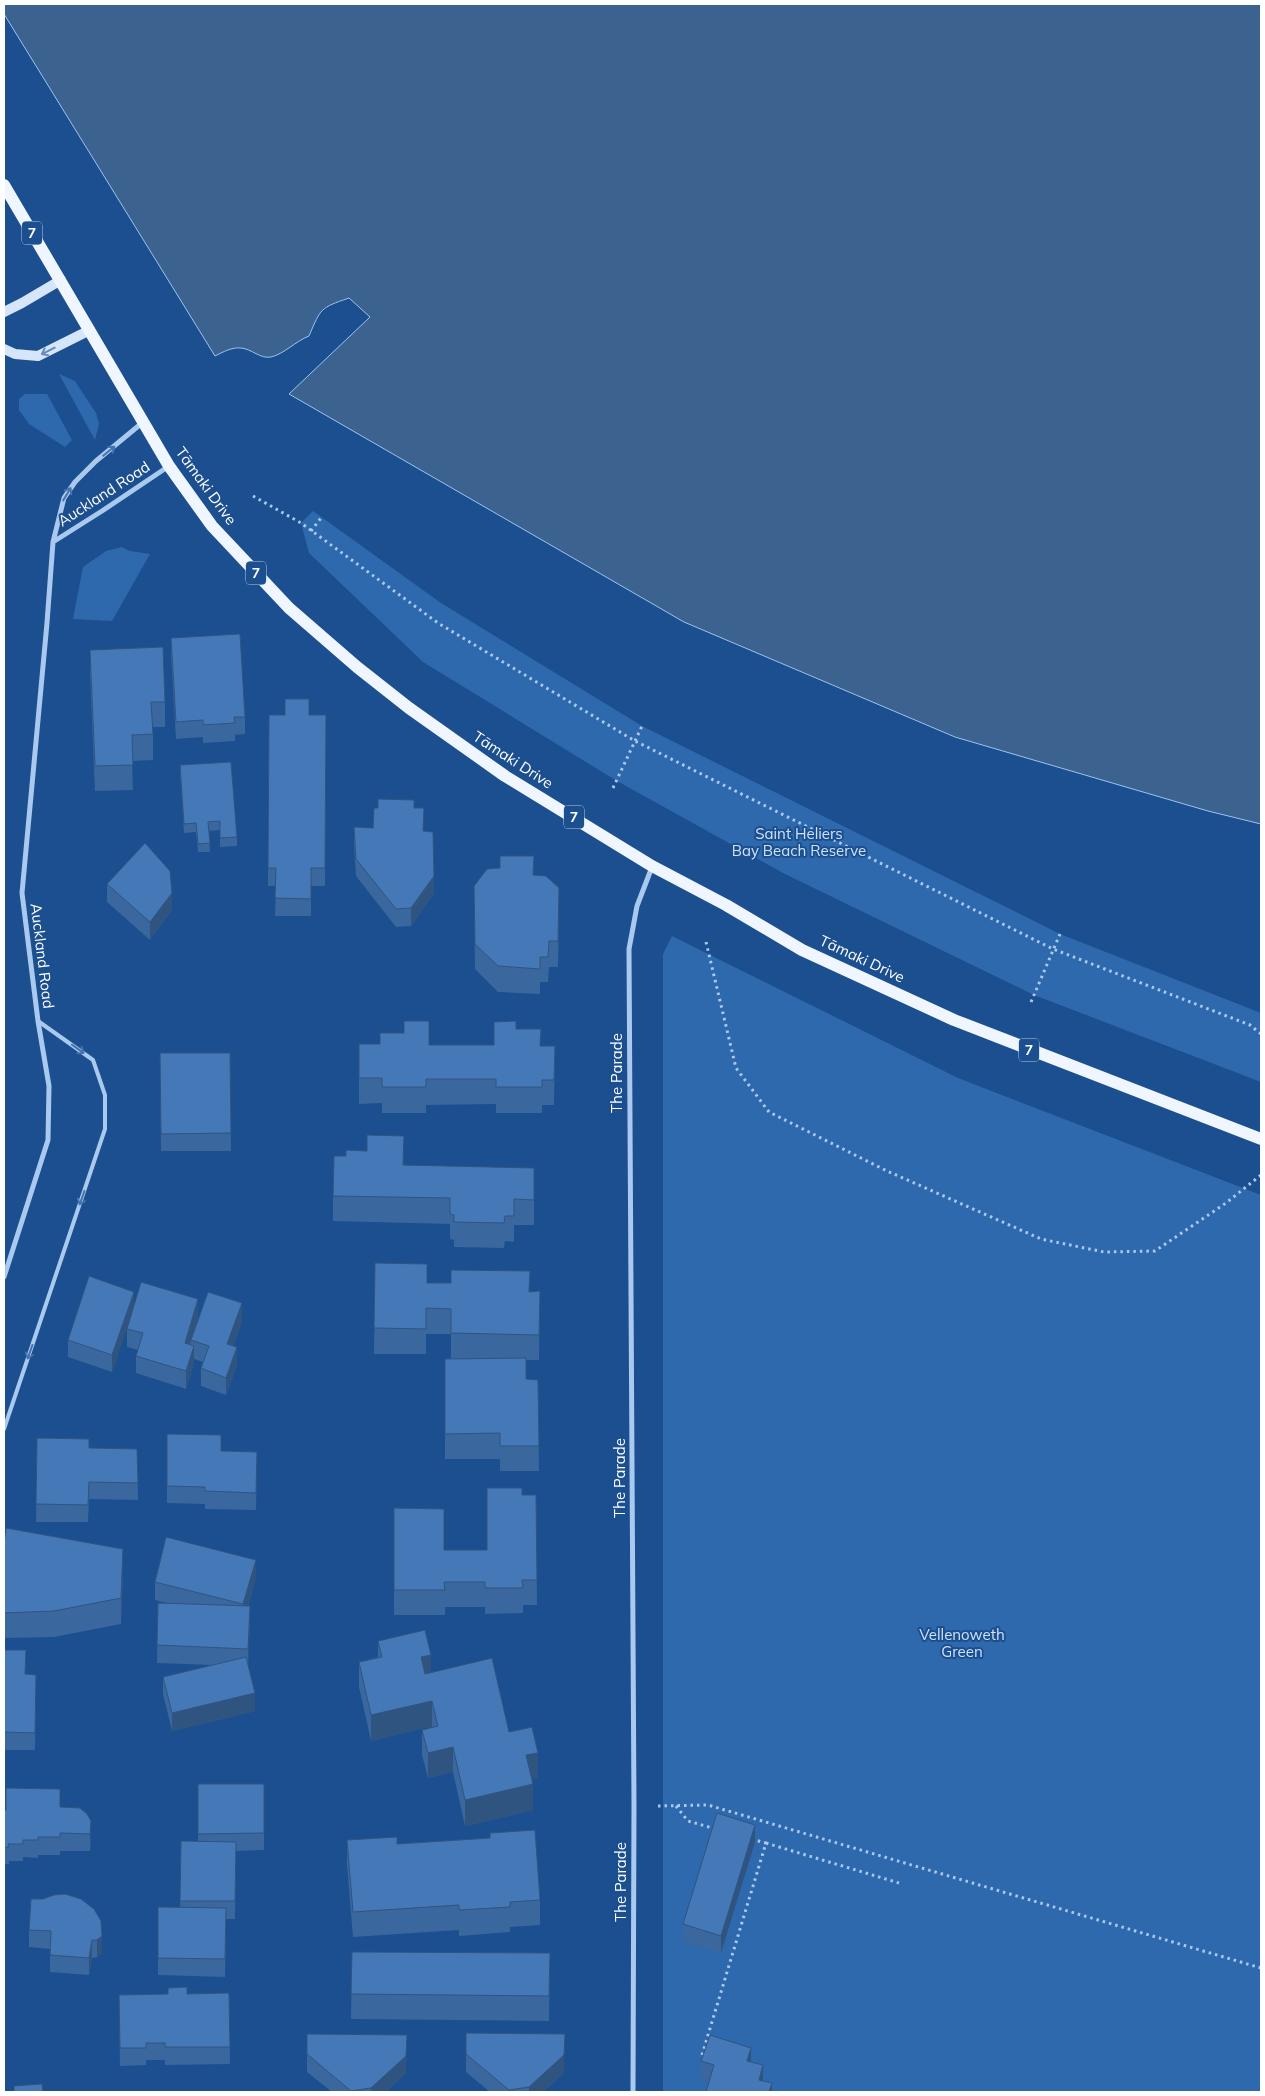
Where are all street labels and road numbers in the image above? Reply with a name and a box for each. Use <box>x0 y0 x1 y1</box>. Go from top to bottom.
road number: 7 <box>22 222 42 244</box>
street label: Tāmaki Drive <box>172 443 241 528</box>
street label: Auckland Road <box>54 457 153 530</box>
road number: 7 <box>246 562 266 584</box>
street label: Tāmaki Drive <box>470 727 557 793</box>
road number: 7 <box>564 806 584 829</box>
street label: Auckland Road <box>27 902 58 1010</box>
street label: Tāmaki Drive <box>817 931 908 987</box>
street label: The Parade <box>607 1033 626 1113</box>
road number: 7 <box>1019 1038 1039 1062</box>
street label: The Parade <box>610 1438 629 1518</box>
street label: The Parade <box>611 1842 630 1922</box>

